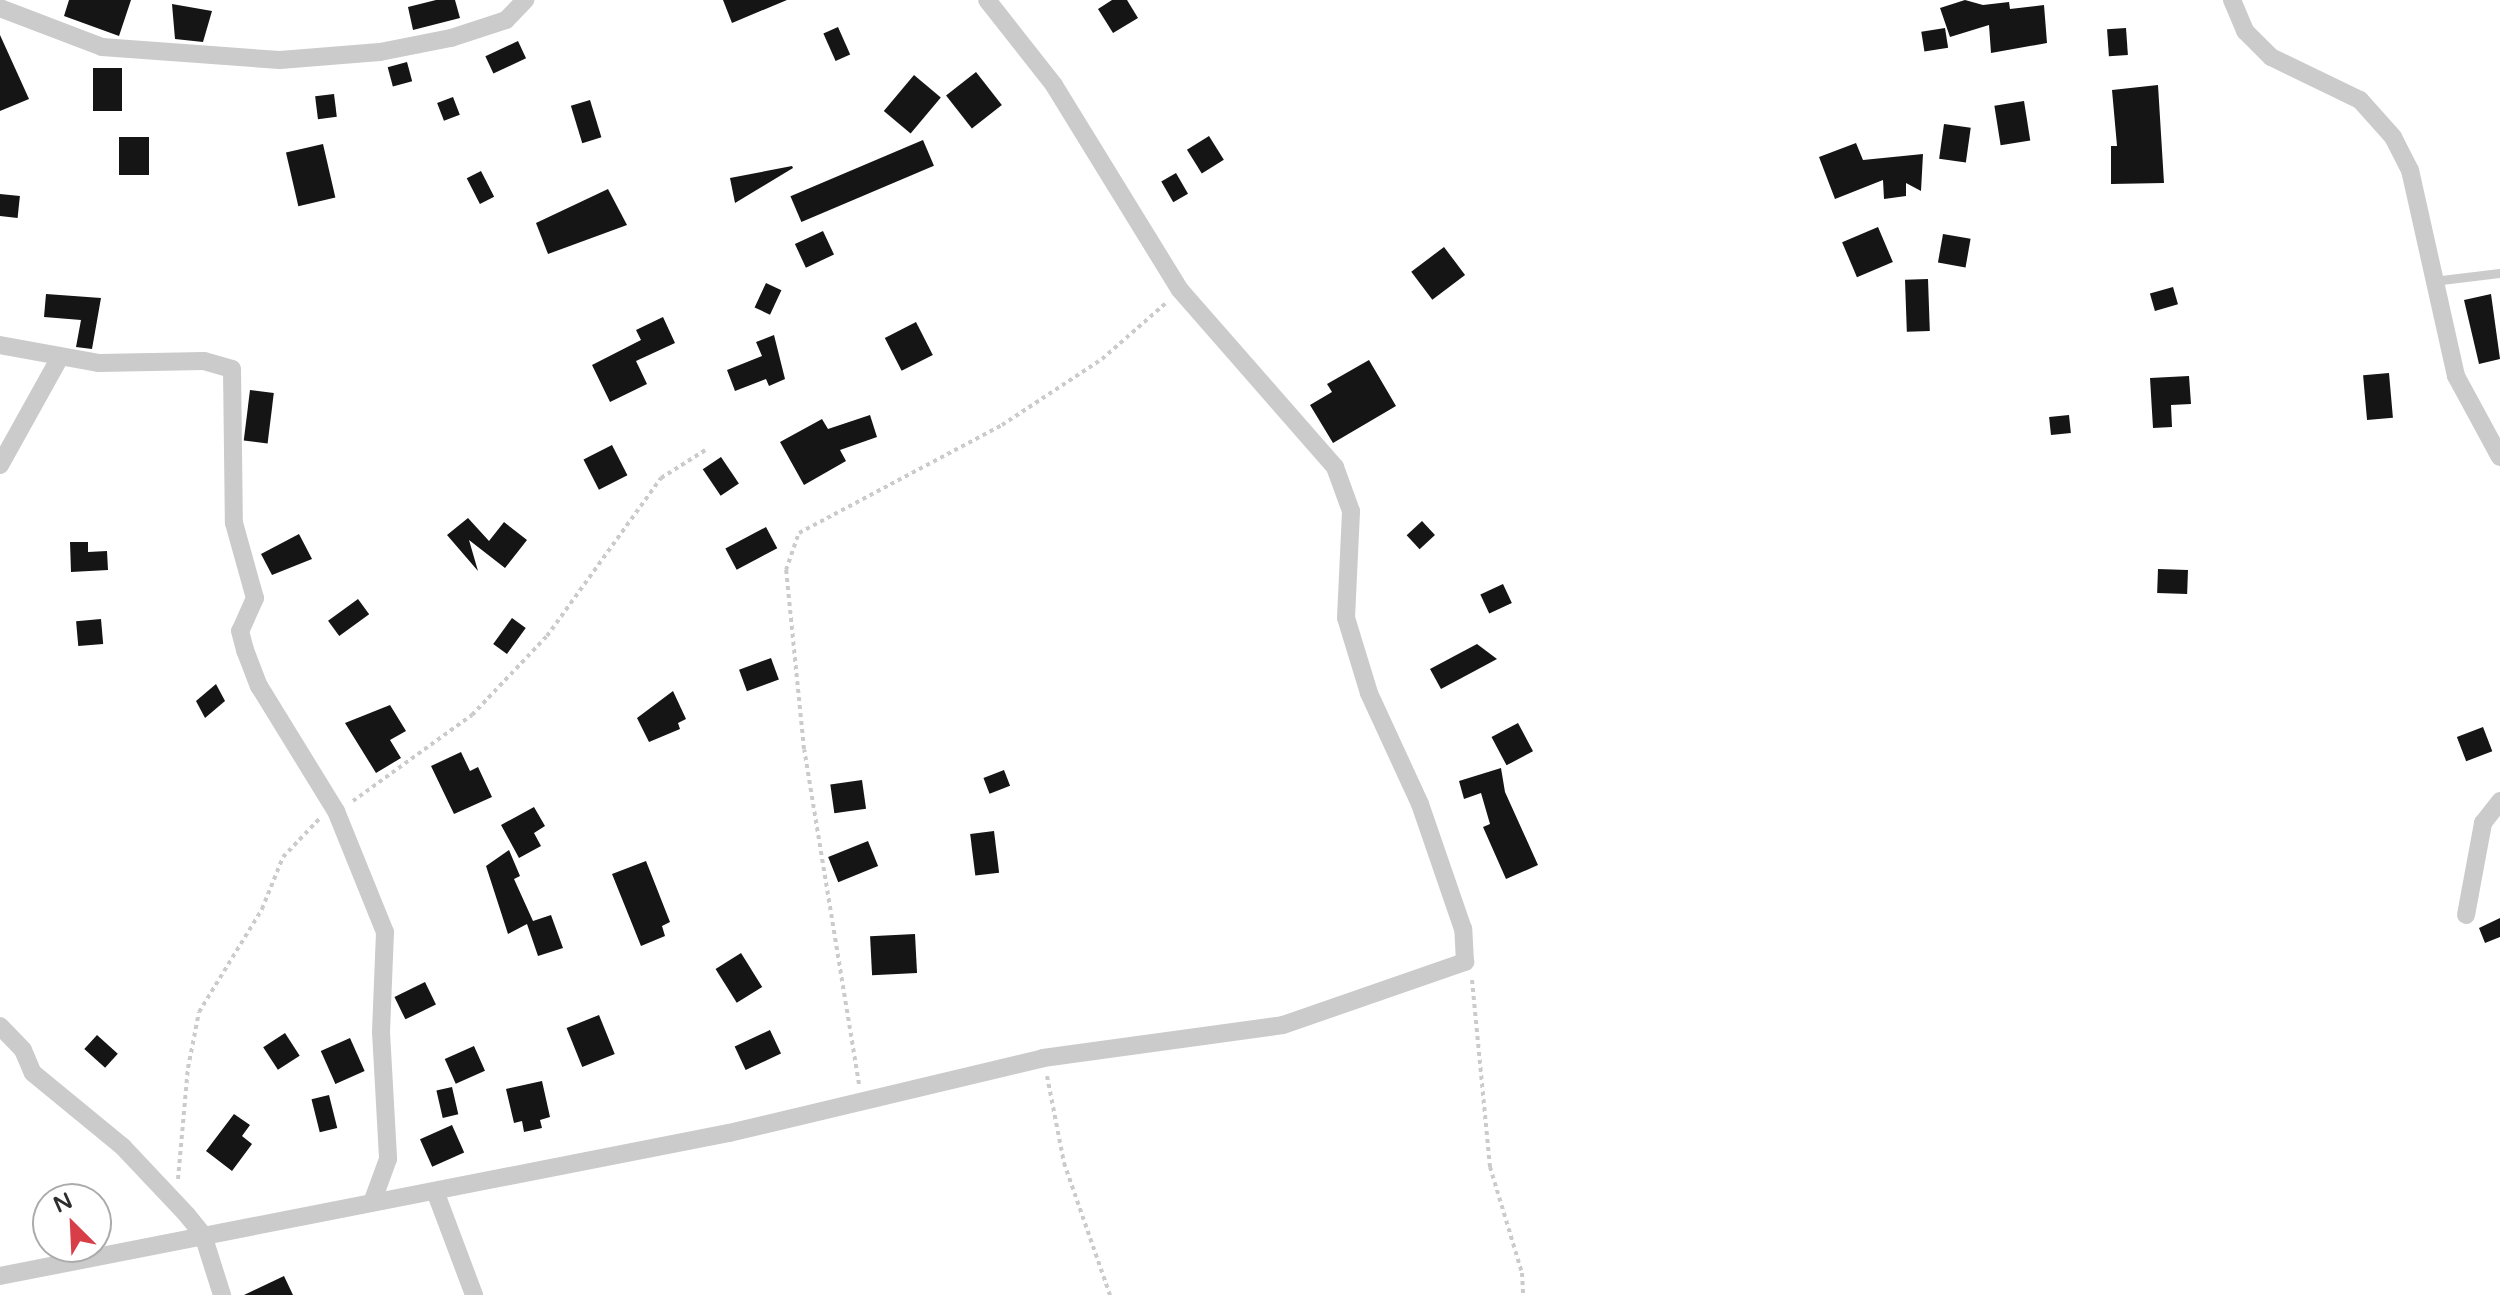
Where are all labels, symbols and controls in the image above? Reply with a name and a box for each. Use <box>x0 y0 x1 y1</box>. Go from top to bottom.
north arrow <box>32 1183 112 1263</box>
text: N <box>50 1187 76 1218</box>

